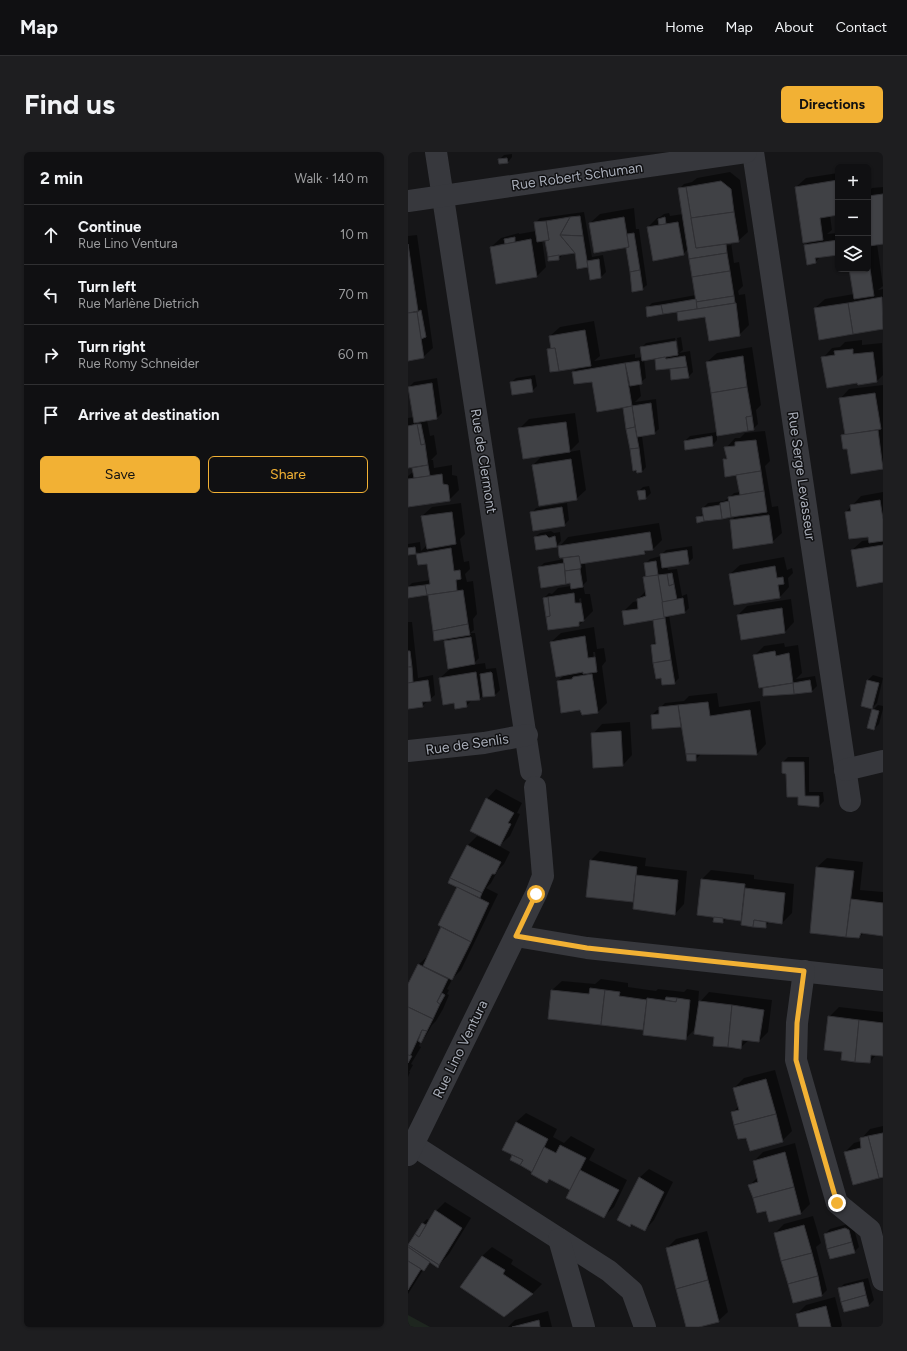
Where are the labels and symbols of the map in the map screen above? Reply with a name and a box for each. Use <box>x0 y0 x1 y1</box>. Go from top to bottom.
street label: Rue Robert Schuman <box>510 159 644 194</box>
street label: Rue de Clermont <box>467 408 500 515</box>
street label: Rue Serge Levasseur <box>784 410 819 542</box>
street label: Rue de Senlis <box>424 730 510 759</box>
route start <box>527 885 545 903</box>
street label: Rue Lino Ventura <box>429 997 492 1101</box>
route end <box>828 1194 846 1212</box>

